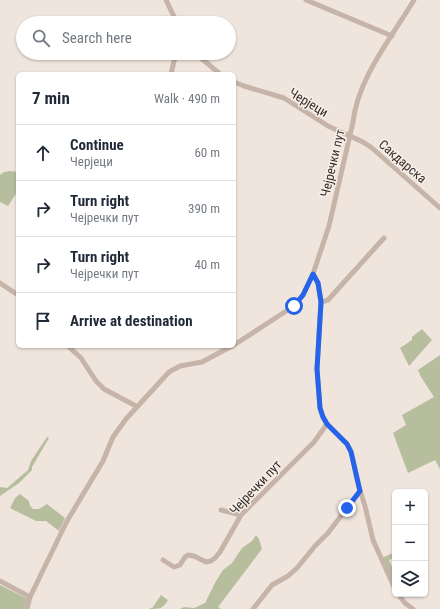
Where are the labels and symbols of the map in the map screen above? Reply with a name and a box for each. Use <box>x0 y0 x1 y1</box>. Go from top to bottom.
street label: Черјеци <box>287 85 331 120</box>
street label: Чејречки пут <box>317 127 348 198</box>
street label: Сакдарска <box>376 137 429 186</box>
route start <box>285 297 303 315</box>
street label: Чејречки пут <box>226 457 285 518</box>
route end <box>338 499 356 517</box>

